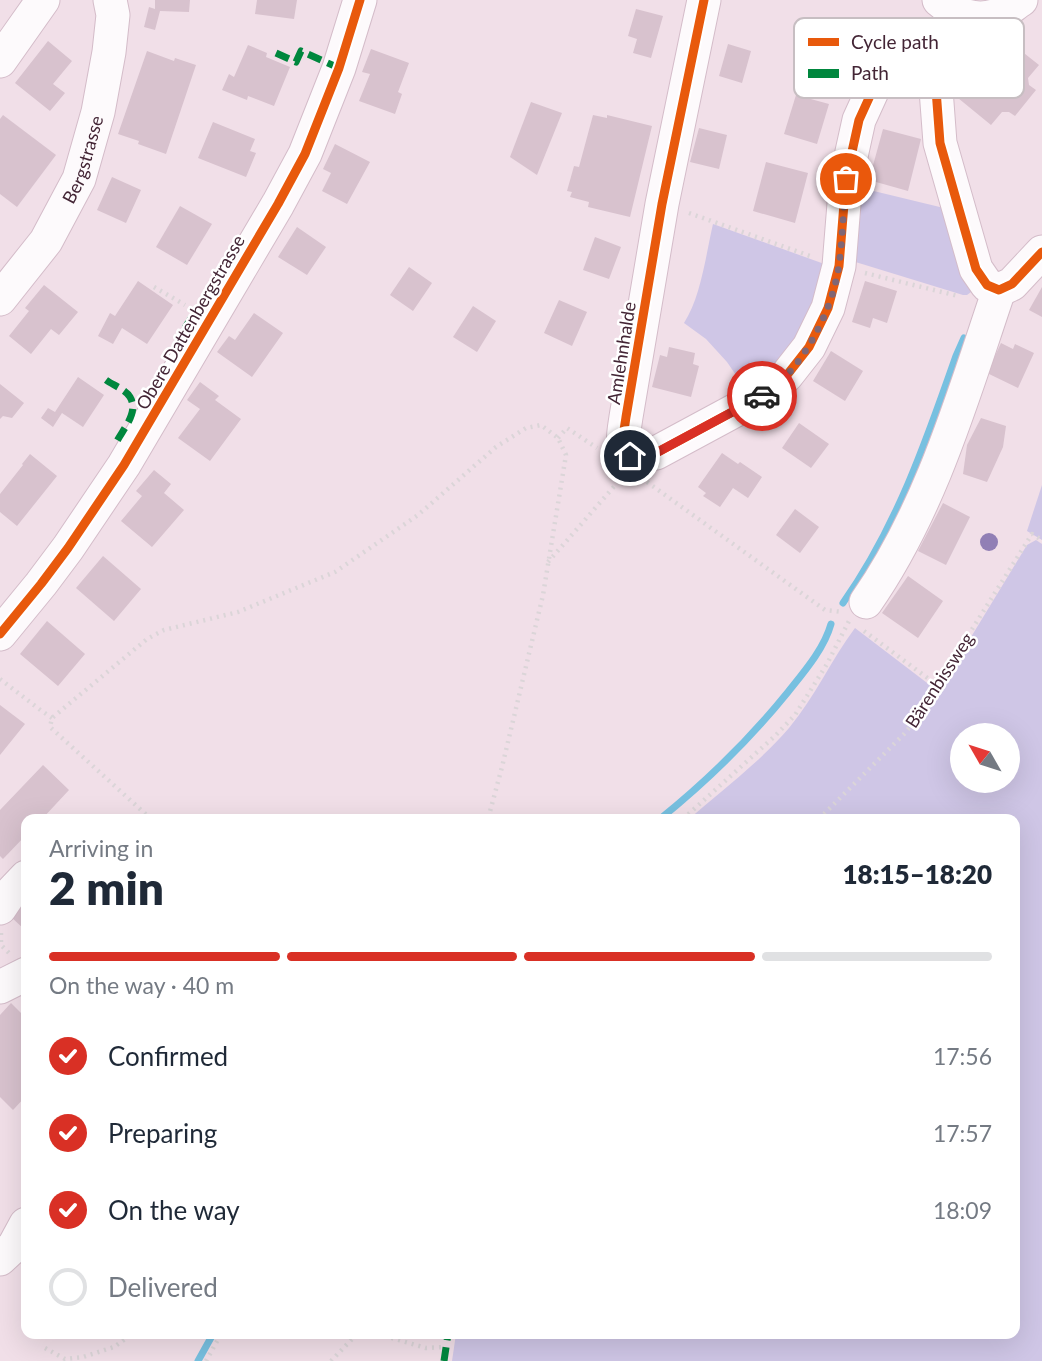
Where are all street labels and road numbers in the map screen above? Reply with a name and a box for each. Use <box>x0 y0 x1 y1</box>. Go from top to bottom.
street label: Bergstrasse <box>57 113 107 207</box>
street label: Obere Dattenbergstrasse <box>131 231 249 413</box>
street label: Amlehnhalde <box>602 300 640 406</box>
street label: Bärenbissweg <box>900 628 978 732</box>

